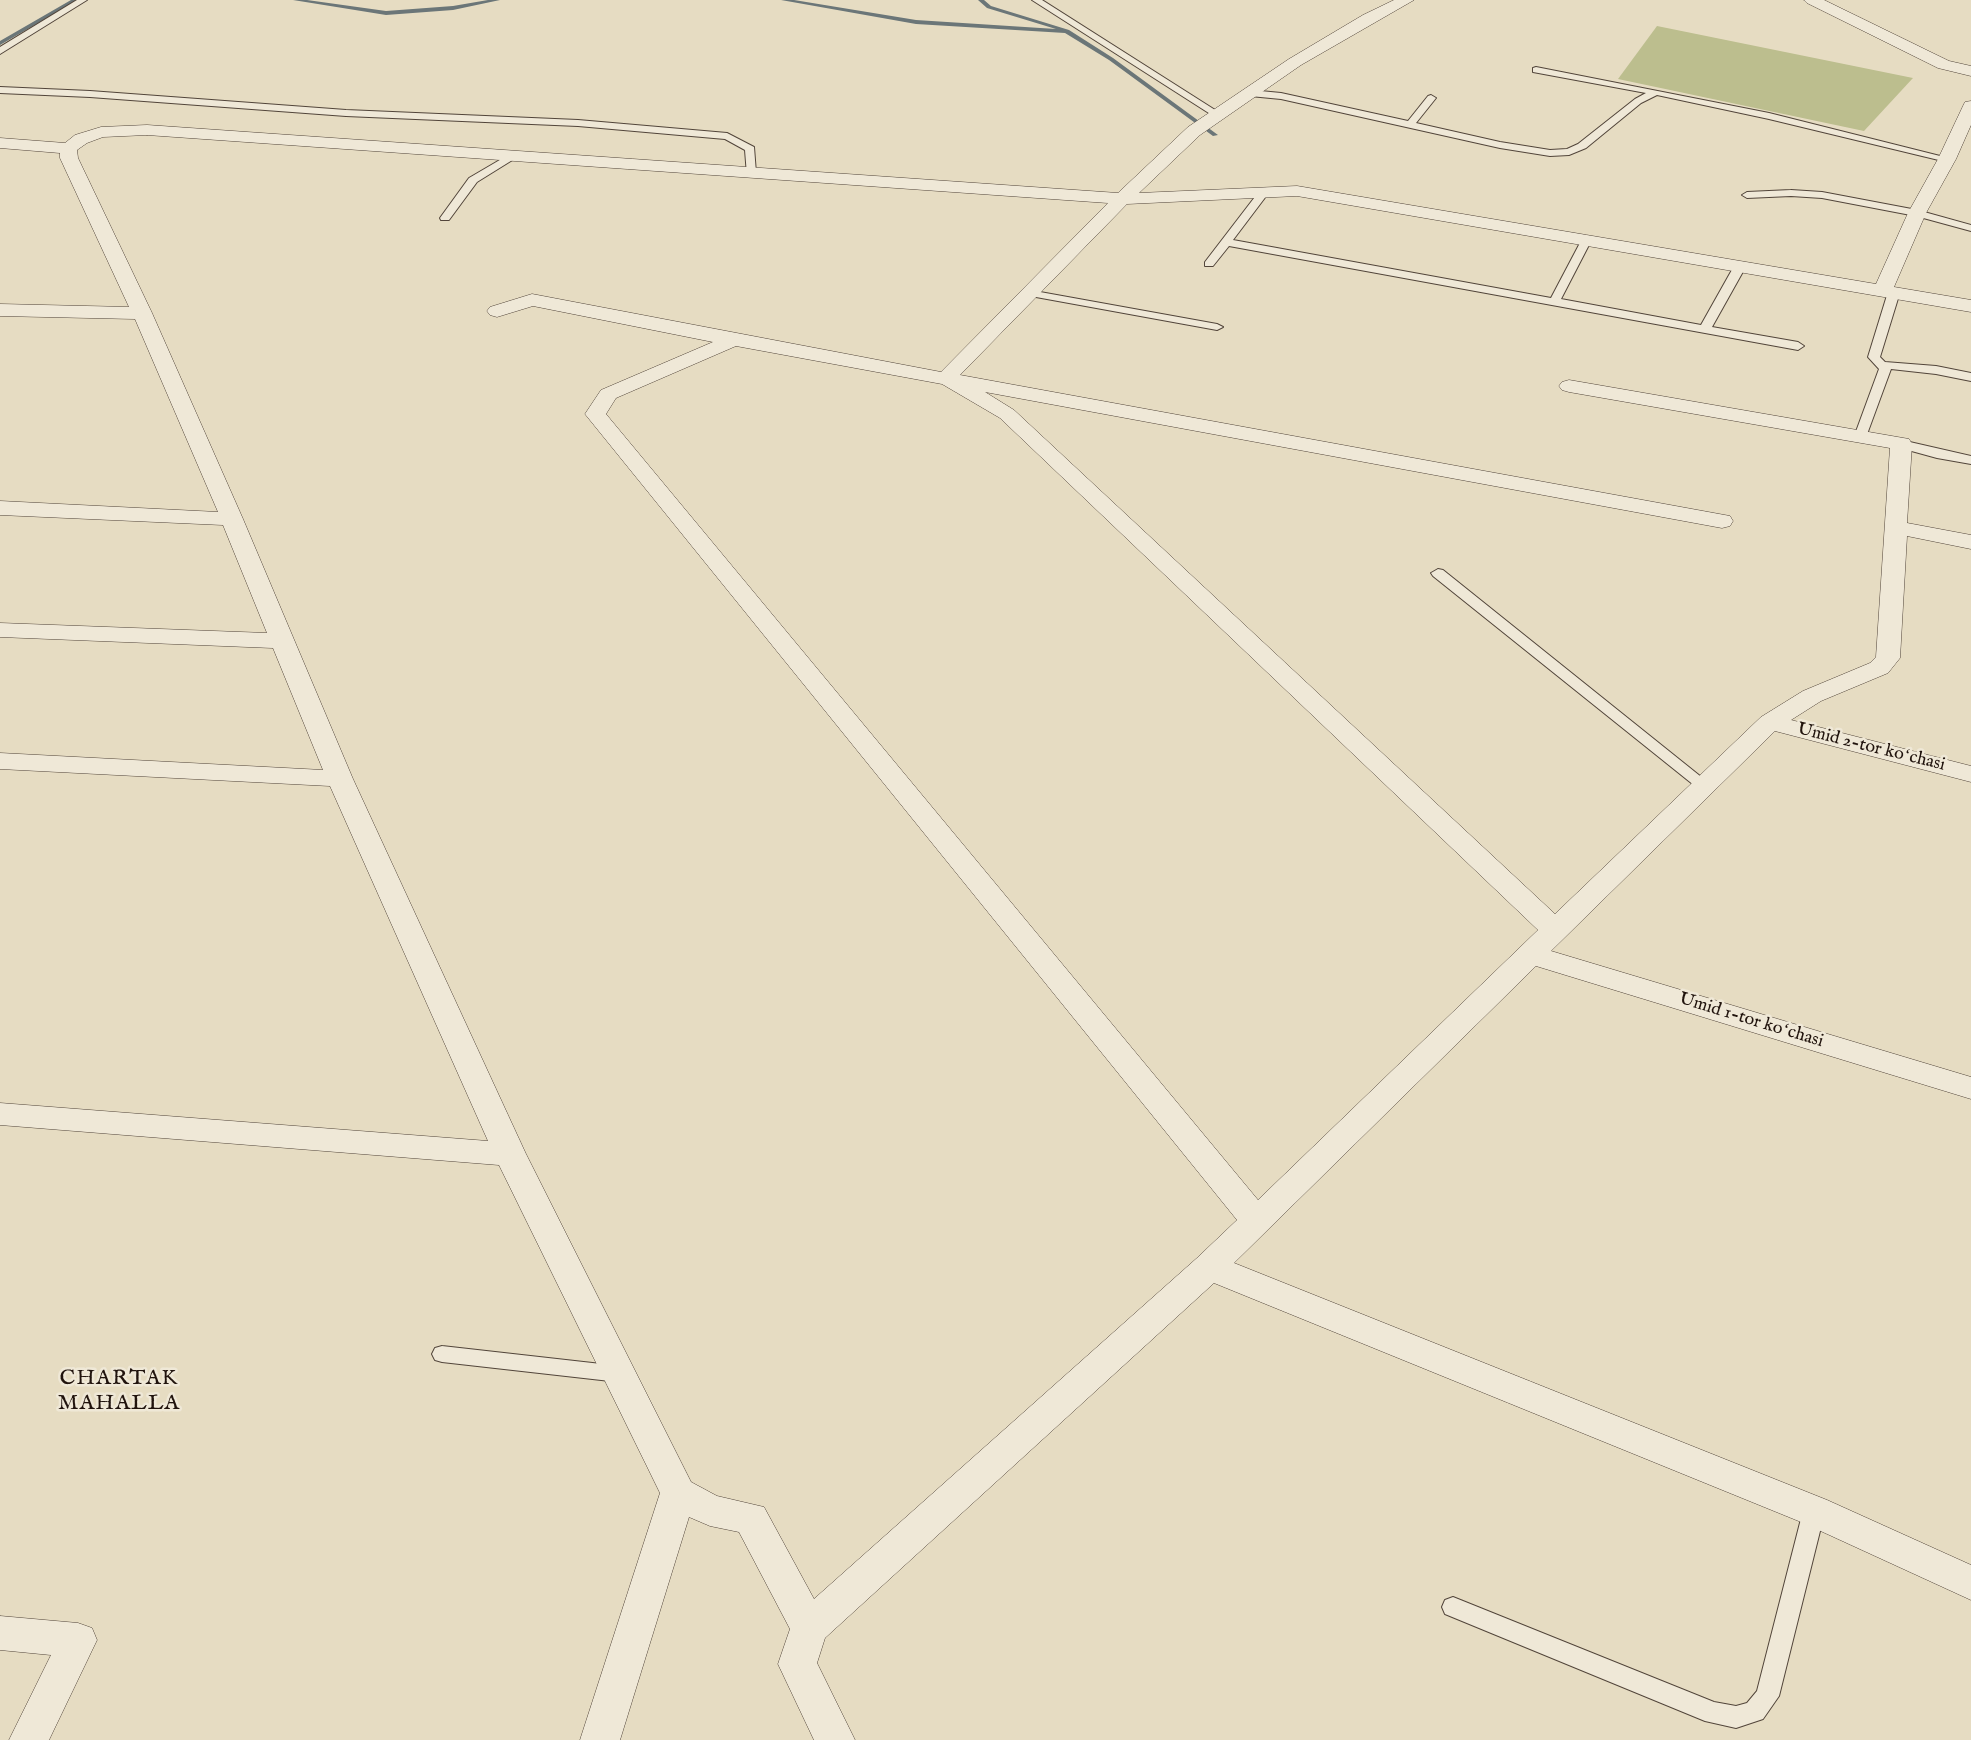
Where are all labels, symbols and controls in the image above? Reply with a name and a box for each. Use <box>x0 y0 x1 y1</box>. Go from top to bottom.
street label: Umid 2-tor koʻchasi <box>1795 719 1947 777</box>
street label: Umid 1-tor koʻchasi <box>1676 989 1826 1053</box>
district label: CHARTAK MAHALLA <box>57 1366 181 1418</box>

